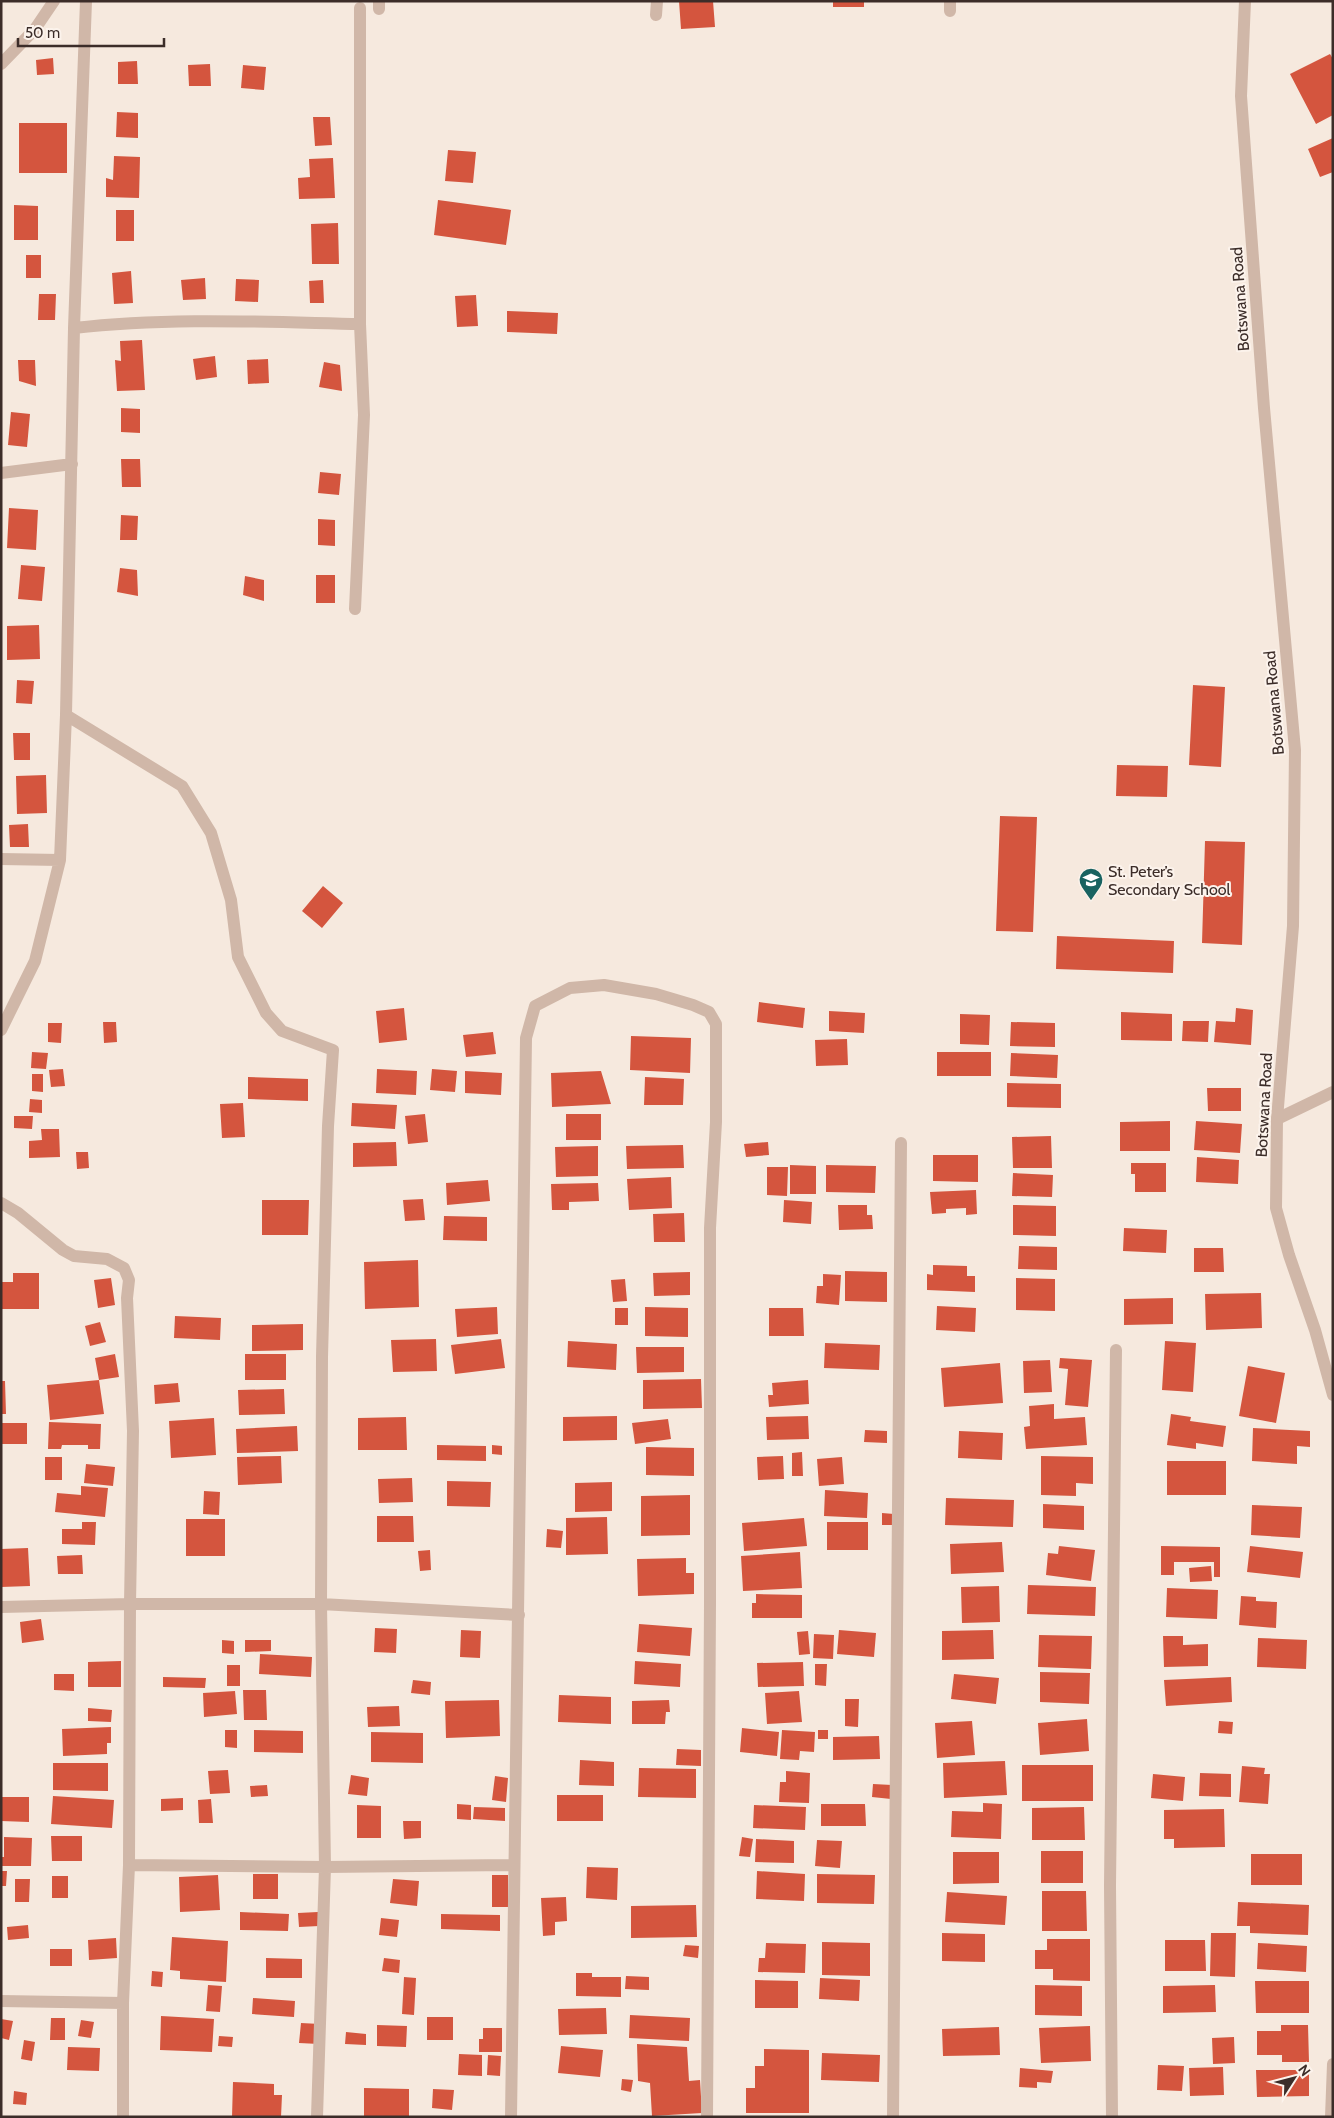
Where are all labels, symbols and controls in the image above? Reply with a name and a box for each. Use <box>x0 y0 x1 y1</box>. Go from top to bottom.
scale bar <box>18 15 164 47</box>
text: 50 m <box>25 24 60 42</box>
street label: Botswana Road <box>1227 246 1253 352</box>
street label: Botswana Road <box>1260 650 1288 756</box>
place label: St. Peter’s Secondary School <box>1108 862 1231 899</box>
school or university icon: St. Peter’s Secondary School <box>1078 867 1104 901</box>
street label: Botswana Road <box>1252 1052 1276 1158</box>
north arrow <box>1269 2053 1319 2103</box>
text: N <box>1294 2061 1315 2080</box>

